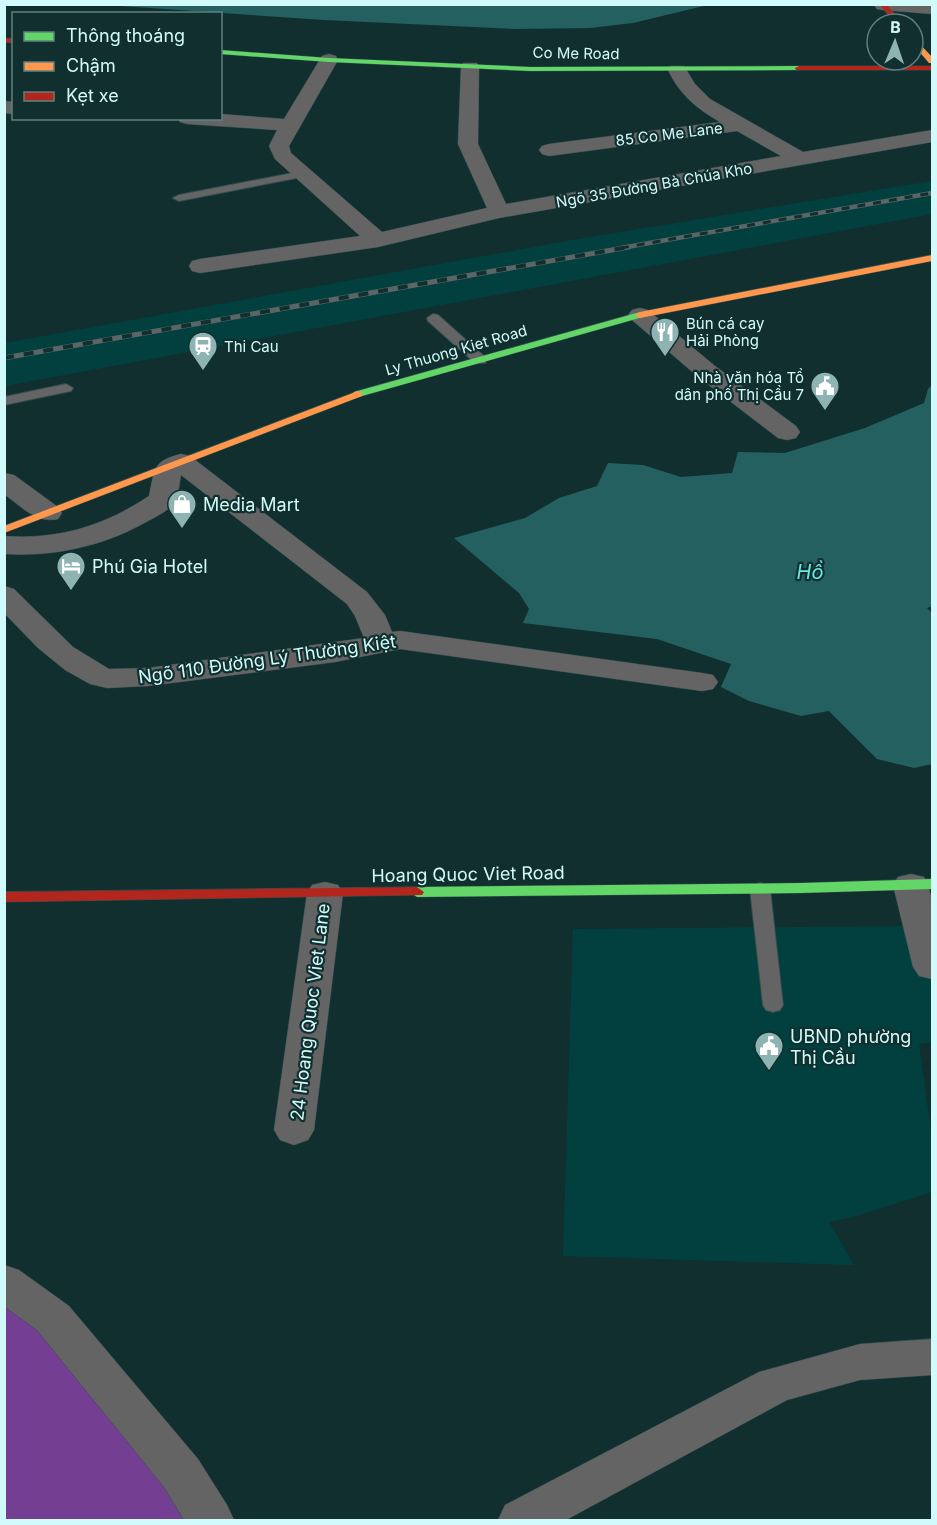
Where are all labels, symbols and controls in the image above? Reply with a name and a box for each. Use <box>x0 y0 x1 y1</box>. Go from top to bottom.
legend <box>12 12 222 120</box>
north arrow <box>865 12 925 72</box>
text: B <box>890 17 901 37</box>
text: Thông thoáng <box>66 25 185 46</box>
street label: Co Me Road <box>532 43 620 63</box>
text: Chậm <box>66 55 116 76</box>
text: Kẹt xe <box>66 85 119 106</box>
street label: 85 Co Me Lane <box>614 118 724 150</box>
street label: Ngõ 35 Đường Bà Chúa Kho <box>554 158 754 212</box>
place label: Bún cá cay Hải Phòng <box>686 314 765 350</box>
restaurant icon: Bún cá cay Hải Phòng <box>649 316 681 358</box>
street label: Ly Thuong Kiet Road <box>383 321 529 379</box>
station icon: Thi Cau <box>187 330 219 372</box>
place label: Thi Cau <box>224 337 279 356</box>
place label: Nhà văn hóa Tổ dân phố Thị Cầu 7 <box>675 368 804 404</box>
public building icon: Nhà văn hóa Tổ dân phố Thị Cầu 7 <box>809 370 841 412</box>
shop icon: Media Mart <box>166 488 198 530</box>
place label: Media Mart <box>203 494 300 515</box>
hotel icon: Phú Gia Hotel <box>55 550 87 592</box>
place label: Phú Gia Hotel <box>92 556 208 577</box>
water label: Hồ <box>797 560 823 584</box>
street label: Ngõ 110 Đường Lý Thường Kiệt <box>137 630 397 687</box>
street label: Hoang Quoc Viet Road <box>371 862 565 886</box>
street label: 24 Hoang Quoc Viet Lane <box>286 902 334 1122</box>
place label: UBND phường Thị Cầu <box>790 1026 911 1068</box>
public building icon: UBND phường Thị Cầu <box>753 1030 785 1072</box>

